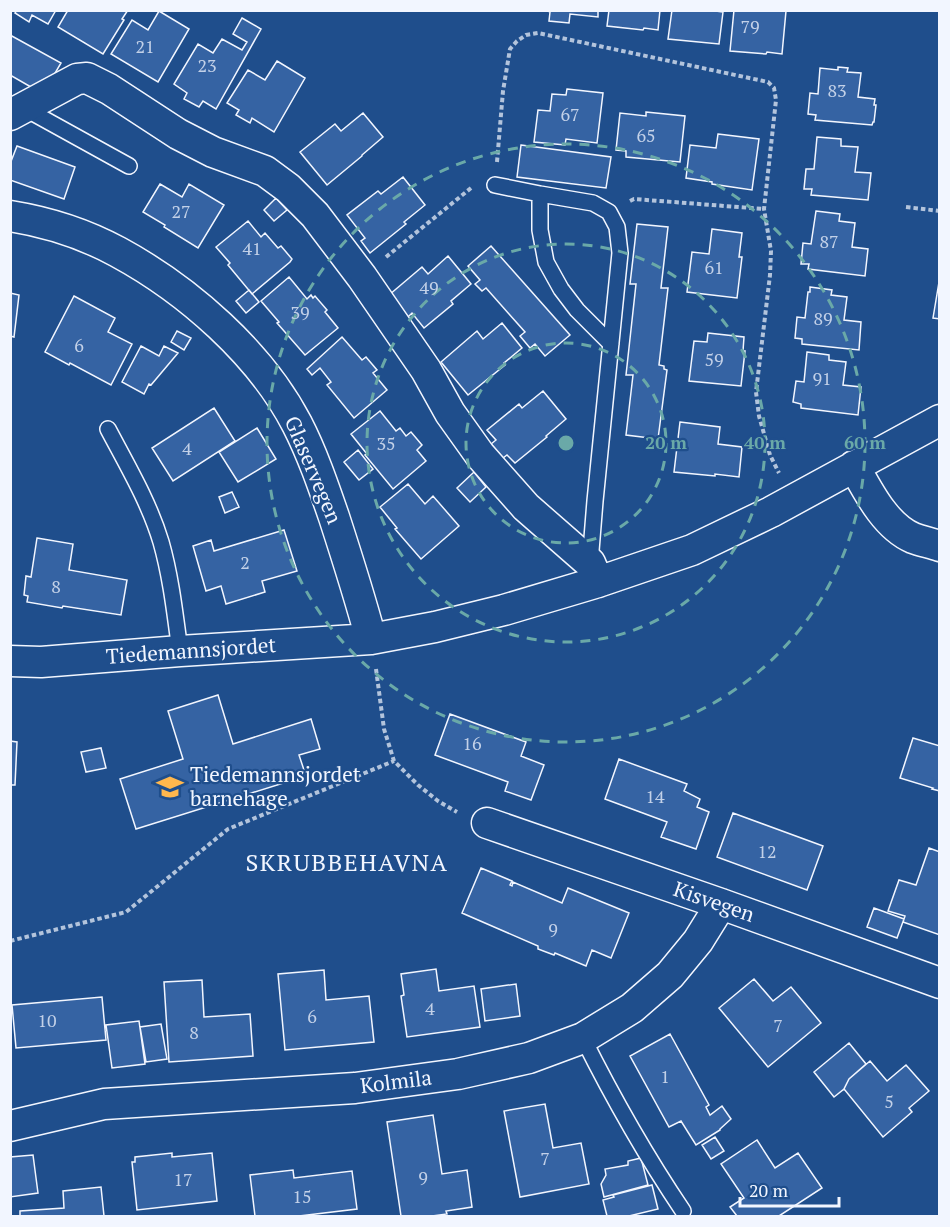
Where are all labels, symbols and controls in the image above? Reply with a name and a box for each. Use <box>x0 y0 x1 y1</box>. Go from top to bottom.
house number: 79 <box>740 14 760 38</box>
house number: 21 <box>135 34 155 58</box>
house number: 23 <box>197 53 217 77</box>
house number: 83 <box>827 78 847 102</box>
house number: 67 <box>560 102 580 126</box>
house number: 65 <box>636 123 656 147</box>
house number: 27 <box>171 199 191 223</box>
house number: 87 <box>819 229 839 253</box>
house number: 41 <box>242 236 262 260</box>
house number: 61 <box>704 255 724 279</box>
house number: 49 <box>419 275 439 299</box>
house number: 39 <box>290 300 310 324</box>
house number: 89 <box>813 306 833 330</box>
house number: 6 <box>74 333 84 357</box>
house number: 59 <box>704 347 724 371</box>
house number: 91 <box>812 366 832 390</box>
street label: Glaservegen <box>279 411 349 528</box>
text: 20 m <box>645 430 687 454</box>
text: 40 m <box>744 430 786 454</box>
text: 60 m <box>844 430 886 454</box>
house number: 35 <box>376 431 396 455</box>
centre of rings <box>556 433 576 453</box>
house number: 4 <box>182 436 192 460</box>
house number: 2 <box>240 550 250 574</box>
house number: 8 <box>51 574 61 598</box>
street label: Tiedemannsjordet <box>105 630 277 670</box>
house number: 16 <box>462 731 482 755</box>
place label: Tiedemannsjordet barnehage <box>190 760 361 812</box>
school or university icon: Tiedemannsjordet barnehage <box>155 772 185 802</box>
house number: 14 <box>645 784 665 808</box>
house number: 12 <box>757 839 777 863</box>
district label: SKRUBBEHAVNA <box>245 846 449 878</box>
street label: Kisvegen <box>670 874 759 928</box>
house number: 9 <box>548 917 558 941</box>
house number: 4 <box>425 996 435 1020</box>
house number: 6 <box>307 1004 317 1028</box>
house number: 10 <box>37 1008 57 1032</box>
house number: 7 <box>773 1013 783 1037</box>
house number: 8 <box>189 1020 199 1044</box>
street label: Kolmila <box>359 1063 434 1099</box>
house number: 1 <box>660 1064 670 1088</box>
house number: 5 <box>884 1089 894 1113</box>
house number: 7 <box>540 1146 550 1170</box>
house number: 9 <box>418 1165 428 1189</box>
house number: 17 <box>173 1167 193 1191</box>
scale bar <box>740 1170 839 1208</box>
text: 20 m <box>749 1178 789 1202</box>
house number: 15 <box>292 1184 312 1208</box>

